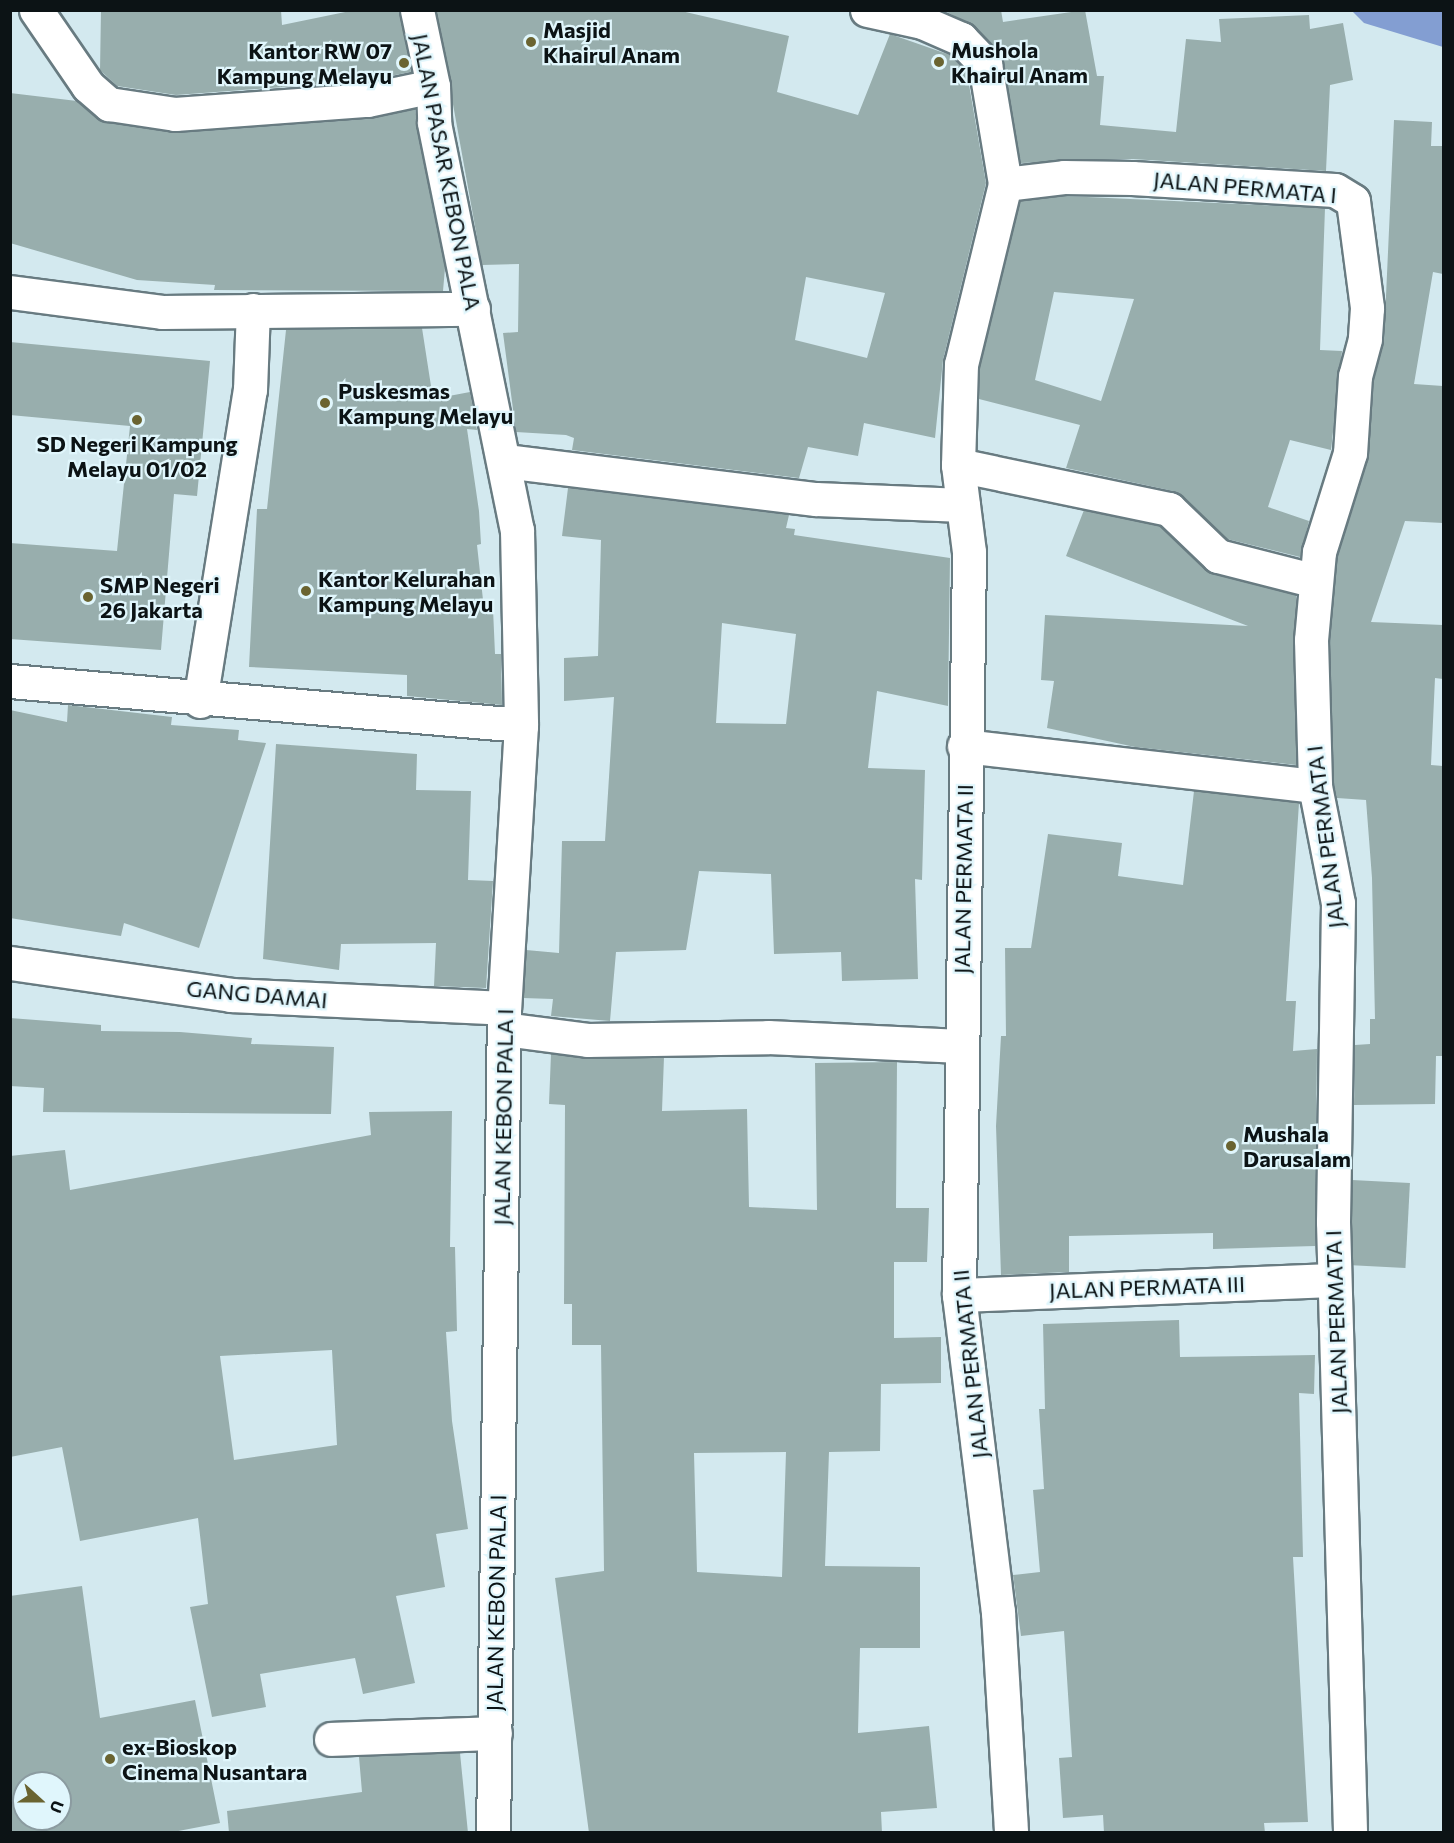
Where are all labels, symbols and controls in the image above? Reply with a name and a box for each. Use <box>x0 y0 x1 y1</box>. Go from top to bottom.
place label: Masjid Khairul Anam <box>543 16 680 68</box>
street label: JALAN PASAR KEBON PALA <box>407 31 487 313</box>
marker: Masjid Khairul Anam <box>524 35 538 49</box>
place label: Mushola Khairul Anam <box>951 36 1088 88</box>
place label: Kantor RW 07 Kampung Melayu <box>217 37 392 88</box>
marker: Mushola Khairul Anam <box>932 55 946 69</box>
marker: Kantor RW 07 Kampung Melayu <box>397 56 411 70</box>
street label: JALAN PERMATA I <box>1152 166 1338 208</box>
place label: Puskesmas Kampung Melayu <box>338 377 513 428</box>
marker: Puskesmas Kampung Melayu <box>316 394 334 412</box>
marker: SD Negeri Kampung Melayu 01/02 <box>130 413 144 427</box>
place label: SD Negeri Kampung Melayu 01/02 <box>36 430 238 482</box>
place label: Kantor Kelurahan Kampung Melayu <box>318 565 495 616</box>
place label: SMP Negeri 26 Jakarta <box>100 571 220 622</box>
marker: Kantor Kelurahan Kampung Melayu <box>299 584 313 598</box>
marker: SMP Negeri 26 Jakarta <box>81 590 95 604</box>
street label: JALAN PERMATA I <box>1301 744 1349 930</box>
street label: JALAN PERMATA II <box>948 784 978 974</box>
street label: GANG DAMAI <box>185 975 329 1013</box>
street label: JALAN KEBON PALA I <box>488 1008 518 1226</box>
place label: Mushala Darusalam <box>1243 1120 1351 1172</box>
marker: Mushala Darusalam <box>1224 1139 1238 1153</box>
street label: JALAN PERMATA I <box>1320 1230 1352 1414</box>
street label: JALAN PERMATA II <box>947 1268 993 1460</box>
street label: JALAN PERMATA III <box>1049 1270 1245 1304</box>
street label: JALAN KEBON PALA I <box>481 1494 511 1712</box>
place label: ex-Bioskop Cinema Nusantara <box>122 1733 307 1784</box>
marker: ex-Bioskop Cinema Nusantara <box>103 1752 117 1766</box>
north arrow <box>12 1771 72 1831</box>
text: U <box>46 1798 68 1816</box>

